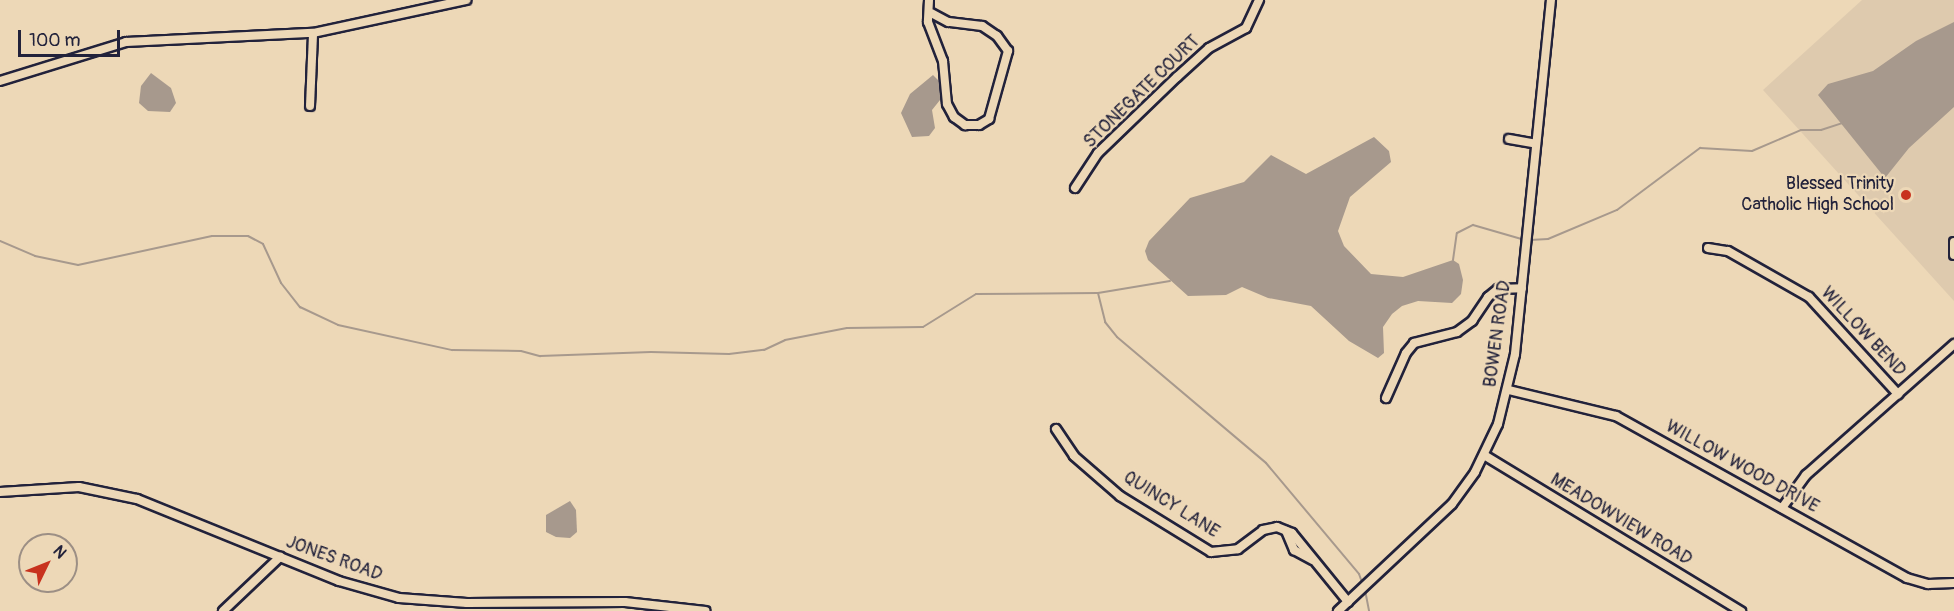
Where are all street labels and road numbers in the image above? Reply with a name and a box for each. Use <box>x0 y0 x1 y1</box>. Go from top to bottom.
street label: STONEGATE COURT <box>1079 31 1205 153</box>
street label: BOWEN ROAD <box>1480 279 1516 389</box>
street label: WILLOW BEND <box>1816 283 1910 381</box>
street label: WILLOW WOOD DRIVE <box>1662 416 1822 518</box>
street label: QUINCY LANE <box>1119 467 1223 543</box>
street label: MEADOWVIEW ROAD <box>1546 469 1696 571</box>
street label: JONES ROAD <box>283 532 385 586</box>

